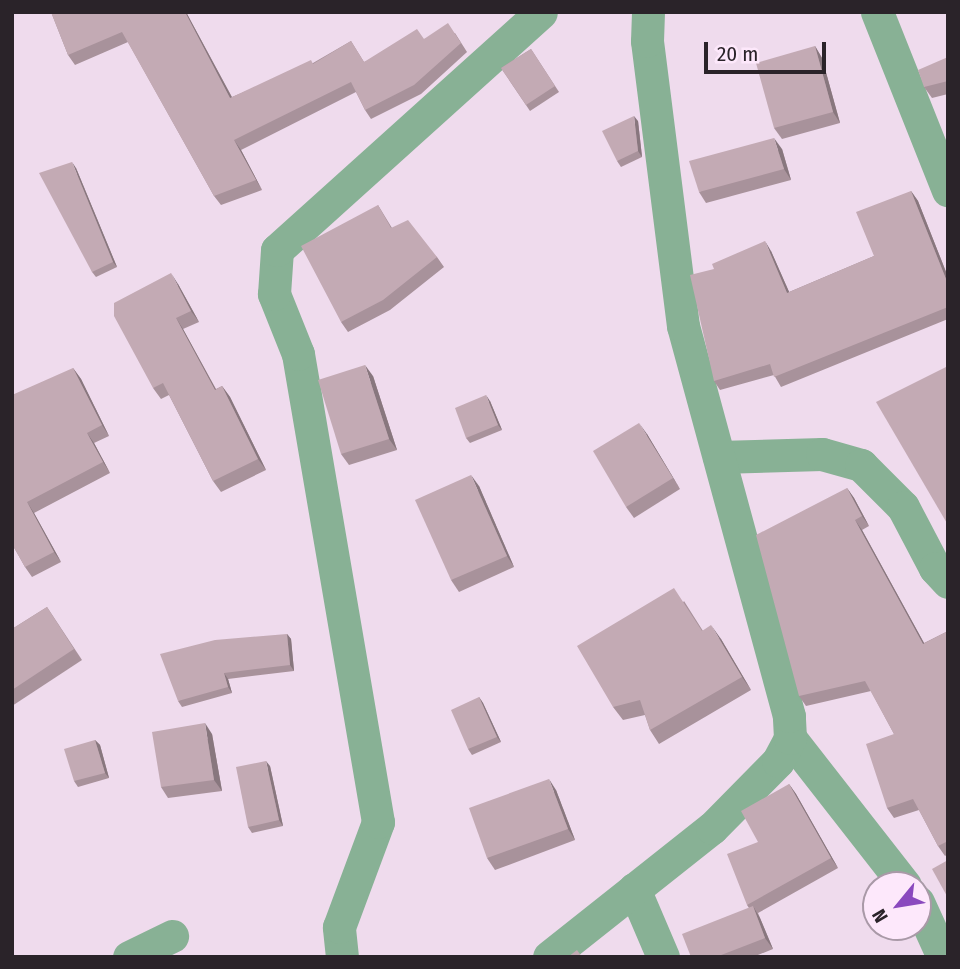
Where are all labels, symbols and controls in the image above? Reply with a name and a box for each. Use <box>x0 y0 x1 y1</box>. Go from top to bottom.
scale bar <box>708 28 830 72</box>
text: 20 m <box>717 41 758 67</box>
north arrow <box>862 871 932 941</box>
text: N <box>867 905 893 926</box>

